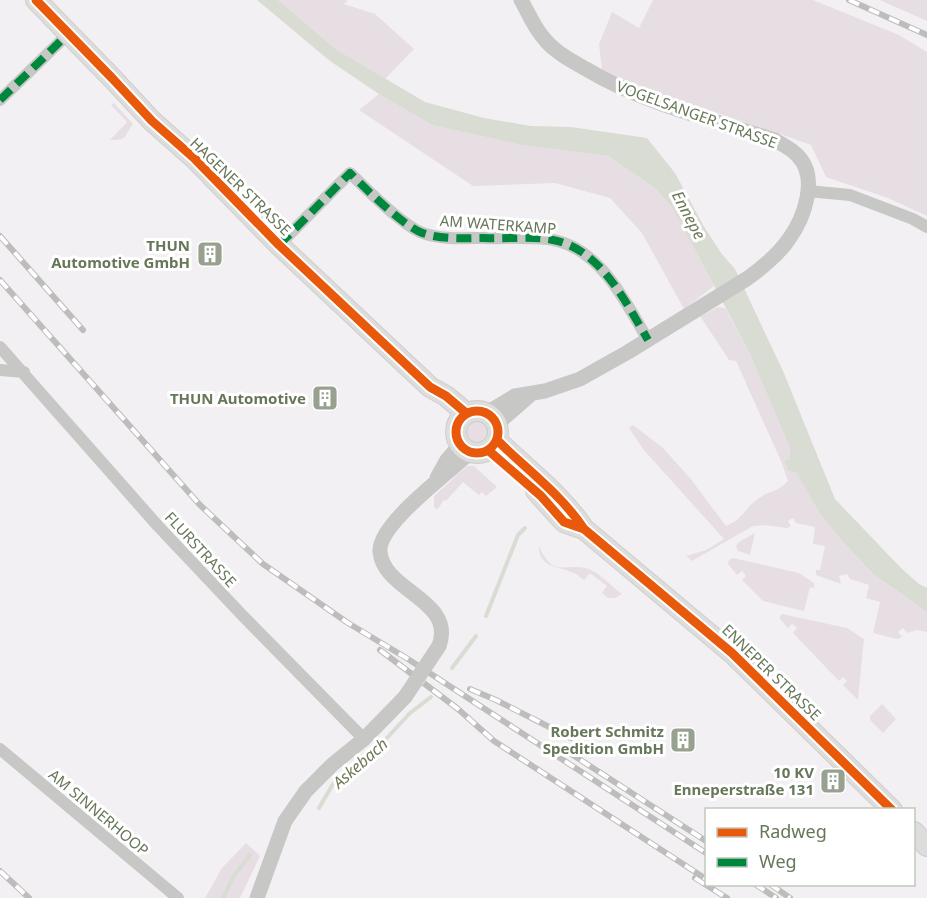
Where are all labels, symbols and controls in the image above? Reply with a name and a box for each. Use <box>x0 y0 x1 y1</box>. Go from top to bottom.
street label: VOGELSANGER STRASSE <box>614 76 780 152</box>
street label: HAGENER STRASSE <box>186 133 296 239</box>
water label: Ennepe <box>667 187 711 243</box>
street label: AM WATERKAMP <box>439 210 557 238</box>
place label: THUN Automotive GmbH <box>51 235 190 272</box>
building icon: THUN Automotive GmbH <box>195 239 225 269</box>
building icon: THUN Automotive <box>310 383 340 413</box>
place label: THUN Automotive <box>170 388 306 408</box>
street label: FLURSTRASSE <box>161 507 241 591</box>
street label: ENNEPER STRASSE <box>718 620 826 724</box>
place label: Robert Schmitz Spedition GmbH <box>543 721 664 758</box>
building icon: Robert Schmitz Spedition GmbH <box>668 725 698 755</box>
water label: Askebach <box>327 733 392 794</box>
place label: 10 KV Enneperstraße 131 <box>673 762 814 799</box>
street label: AM SINNERHOOP <box>45 764 153 860</box>
building icon: 10 KV Enneperstraße 131 <box>818 766 848 796</box>
legend <box>705 808 915 886</box>
text: Radweg <box>759 819 827 843</box>
text: Weg <box>759 849 797 873</box>

